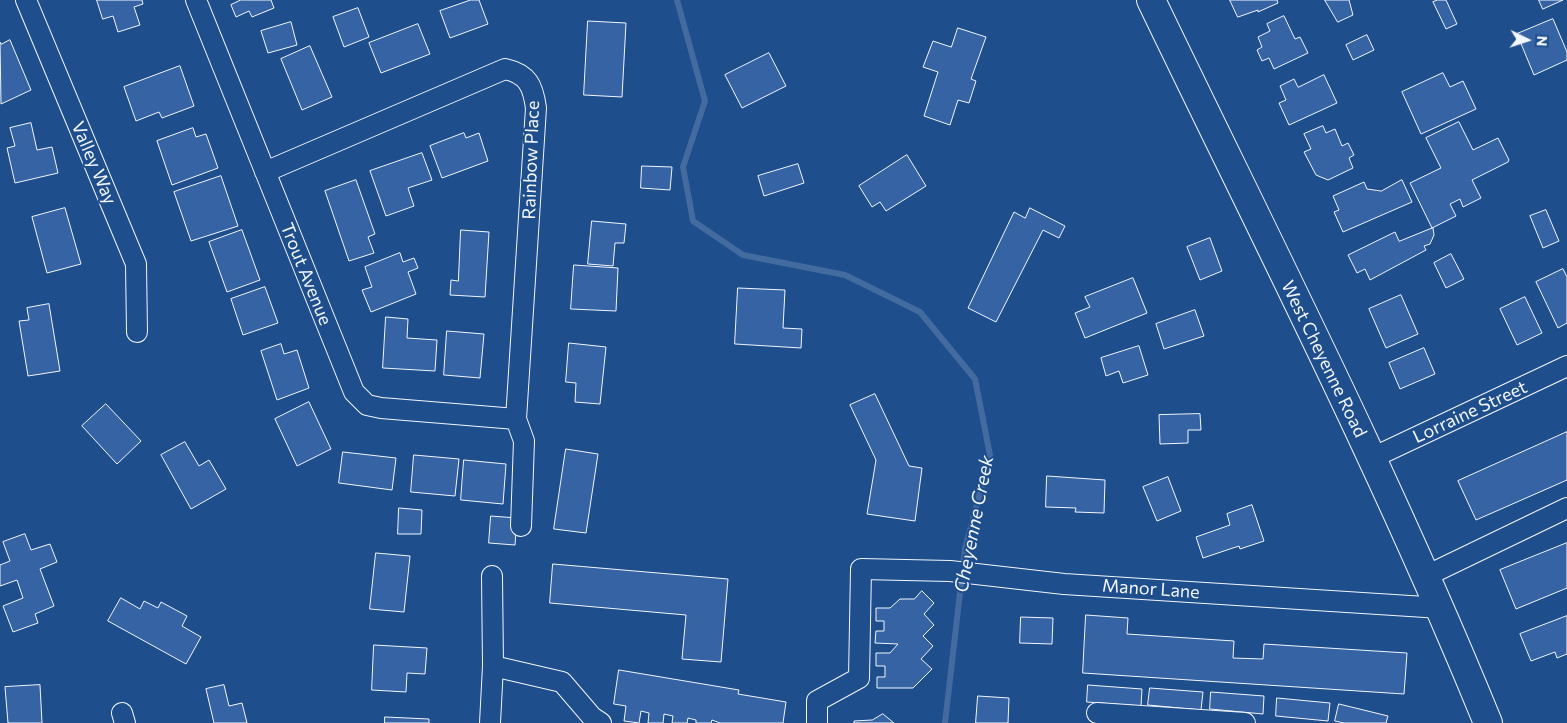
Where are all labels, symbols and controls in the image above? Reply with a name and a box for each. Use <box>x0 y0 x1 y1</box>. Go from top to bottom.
north arrow <box>1502 15 1552 65</box>
text: N <box>1534 35 1551 47</box>
street label: Rainbow Place <box>518 100 544 220</box>
street label: Valley Way <box>67 118 121 208</box>
street label: Trout Avenue <box>276 220 336 328</box>
street label: West Cheyenne Road <box>1277 277 1371 441</box>
street label: Lorraine Street <box>1410 376 1530 448</box>
water label: Cheyenne Creek <box>950 453 998 595</box>
street label: Manor Lane <box>1102 575 1200 603</box>

